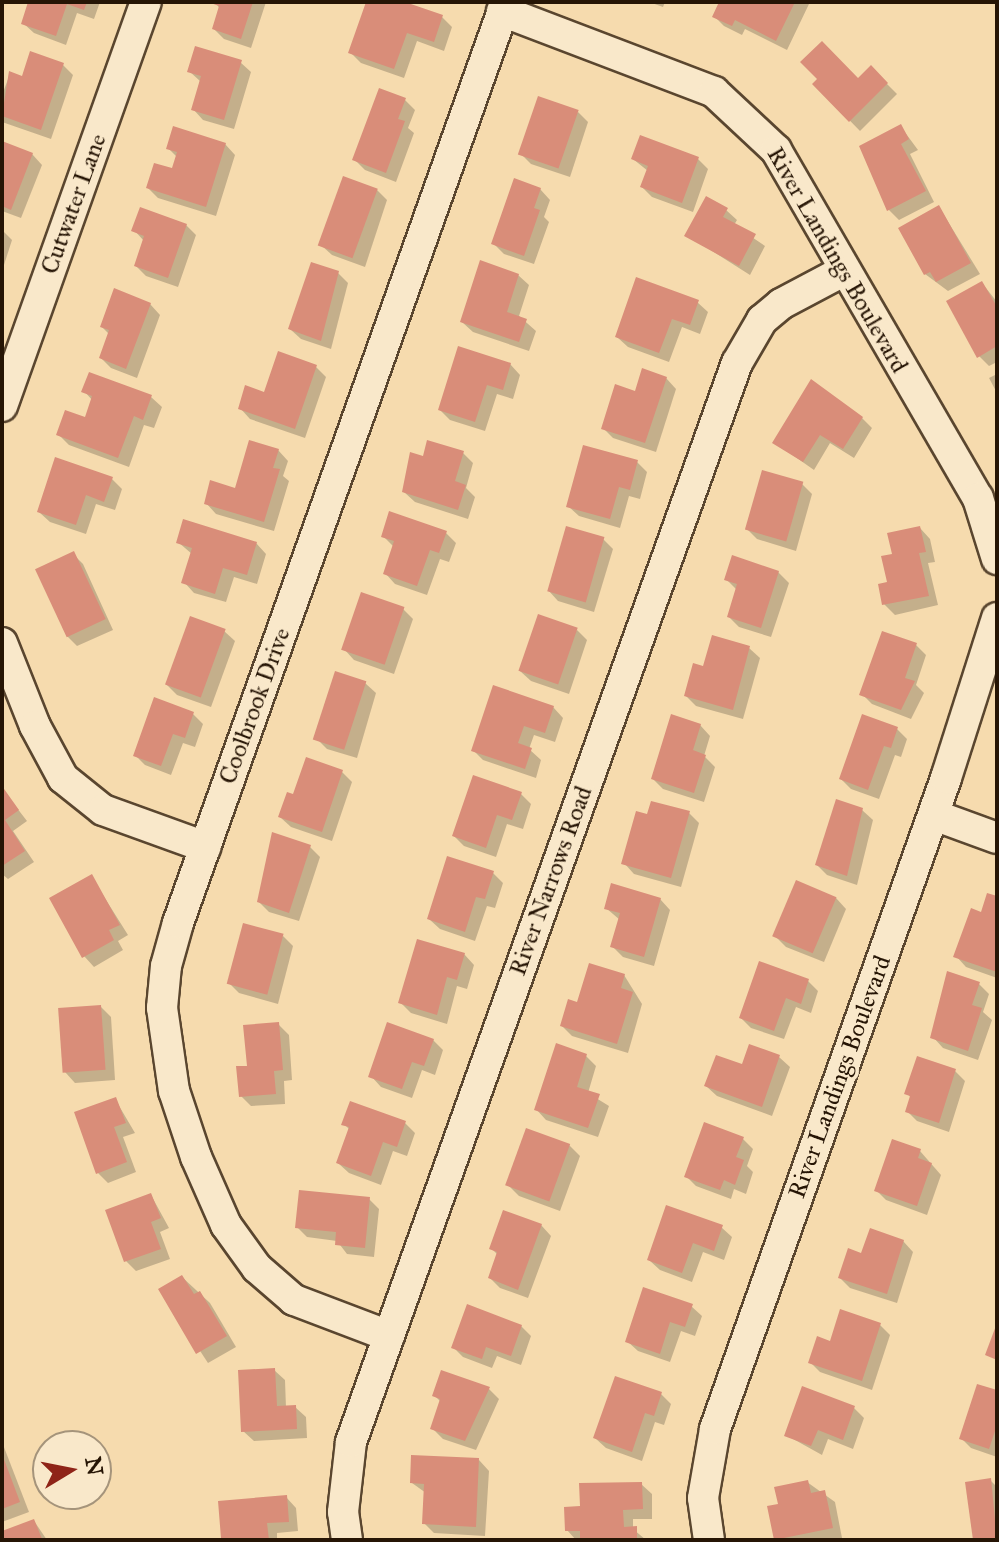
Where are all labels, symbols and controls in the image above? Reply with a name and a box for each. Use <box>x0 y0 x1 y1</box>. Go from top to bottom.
street label: Cutwater Lane <box>35 130 113 278</box>
street label: River Landings Boulevard <box>761 142 913 378</box>
street label: Coolbrook Drive <box>213 624 297 788</box>
street label: River Narrows Road <box>503 782 599 980</box>
street label: River Landings Boulevard <box>783 952 897 1202</box>
north arrow <box>32 1430 112 1510</box>
text: N <box>79 1455 109 1478</box>

